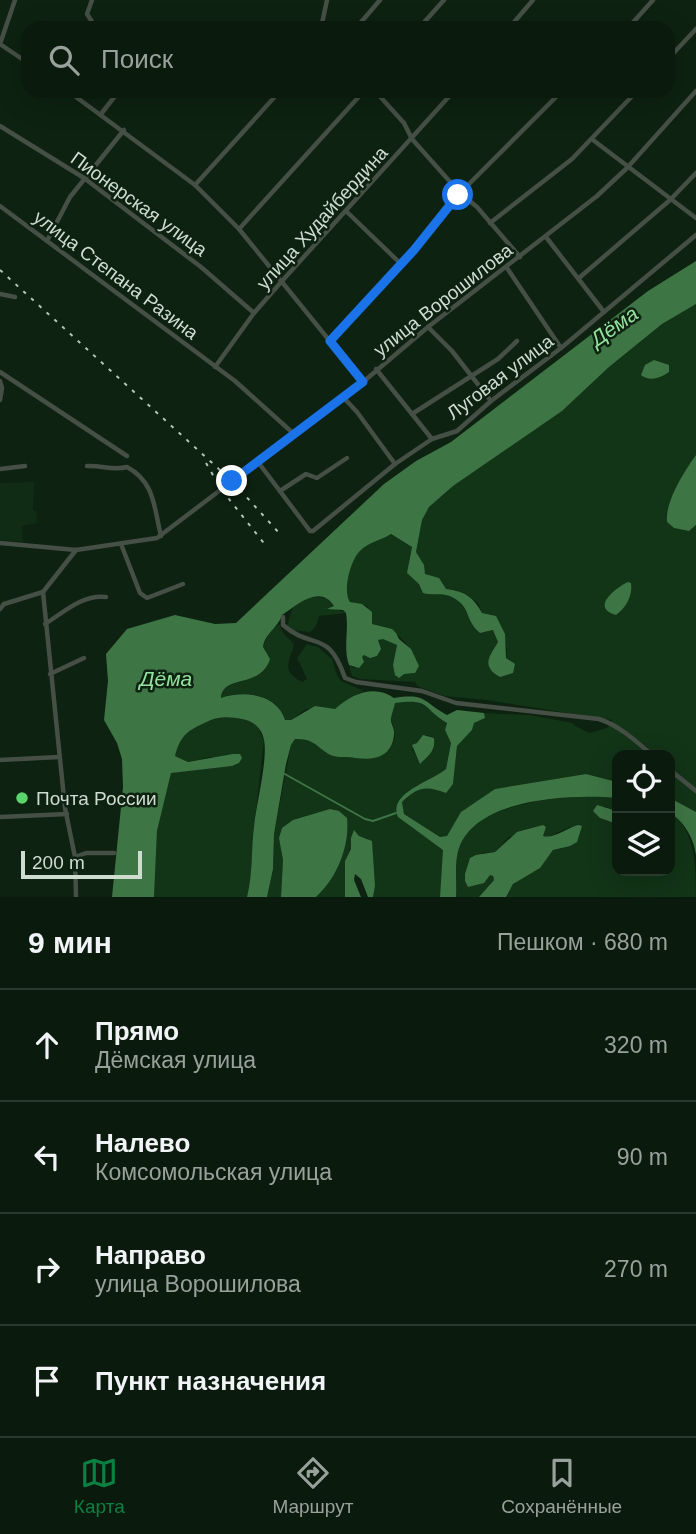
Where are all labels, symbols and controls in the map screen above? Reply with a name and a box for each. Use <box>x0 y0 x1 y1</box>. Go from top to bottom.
search box <box>21 21 675 98</box>
icon: search <box>45 41 83 79</box>
text: Поиск <box>101 44 173 74</box>
street label: улица Худайбердина <box>252 142 392 294</box>
street label: Пионерская улица <box>67 148 211 261</box>
route start <box>442 179 473 210</box>
street label: улица Степана Разина <box>30 206 203 344</box>
street label: улица Ворошилова <box>370 239 517 361</box>
water label: Дёма <box>584 302 642 352</box>
street label: Луговая улица <box>443 330 558 424</box>
route end <box>216 465 247 496</box>
water label: Дёма <box>138 667 192 690</box>
map controls <box>612 750 675 876</box>
button: locate <box>612 750 675 813</box>
place label: Почта России <box>36 788 157 809</box>
marker: Почта России <box>14 790 30 806</box>
button: layers <box>612 813 675 876</box>
scale bar <box>21 848 142 880</box>
text: 200 m <box>32 852 85 873</box>
text: 9 мин <box>28 926 112 959</box>
text: Пешком · 680 m <box>497 929 668 955</box>
text: Прямо <box>95 1016 179 1046</box>
icon: ahead <box>28 1026 66 1064</box>
text: 320 m <box>604 1032 668 1058</box>
text: Дёмская улица <box>95 1047 256 1073</box>
text: Налево <box>95 1128 190 1158</box>
icon: left <box>28 1138 66 1176</box>
text: 90 m <box>617 1144 668 1170</box>
text: Комсомольская улица <box>95 1159 332 1185</box>
text: Направо <box>95 1240 206 1270</box>
icon: right <box>28 1250 66 1288</box>
text: 270 m <box>604 1256 668 1282</box>
text: улица Ворошилова <box>95 1271 301 1297</box>
icon: arrive <box>28 1362 66 1400</box>
text: Пункт назначения <box>95 1366 326 1396</box>
tab: Карта <box>74 1454 125 1518</box>
tab: Маршрут <box>272 1454 353 1518</box>
tab: Сохранённые <box>501 1454 622 1518</box>

